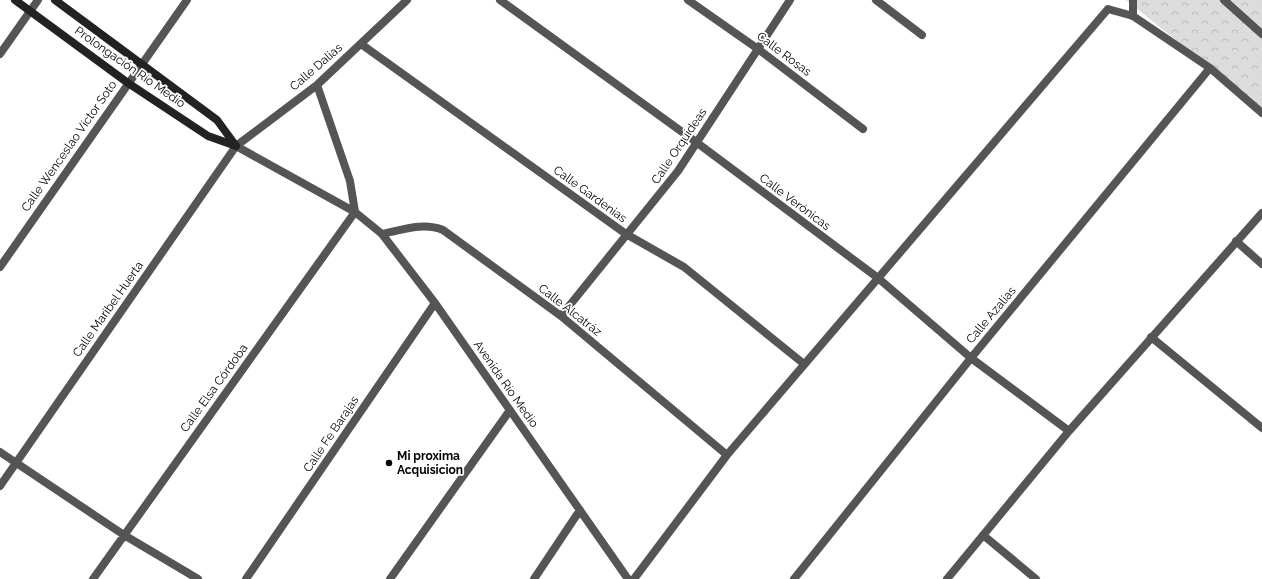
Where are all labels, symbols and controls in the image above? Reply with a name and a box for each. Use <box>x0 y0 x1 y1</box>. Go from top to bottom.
street label: Prolongación Río Medio <box>72 24 188 110</box>
street label: Calle Rosas <box>754 29 814 79</box>
street label: Calle Dalias <box>287 40 345 94</box>
street label: Calle Wenceslao Víctor Soto <box>18 78 120 214</box>
street label: Calle Orquídeas <box>648 105 710 187</box>
street label: Calle Gardenias <box>551 163 629 225</box>
street label: Calle Verónicas <box>757 171 833 233</box>
street label: Calle Maribel Huerta <box>70 259 146 359</box>
street label: Calle Alcatráz <box>536 281 604 339</box>
street label: Calle Azalias <box>963 284 1019 346</box>
street label: Avenida Río Medio <box>471 338 541 430</box>
street label: Calle Elsa Córdoba <box>177 341 251 435</box>
street label: Calle Fe Barajas <box>300 393 362 475</box>
place label: Mi proxima Acquisicion <box>397 449 463 477</box>
marker: Mi proxima Acquisicion <box>384 458 394 468</box>

